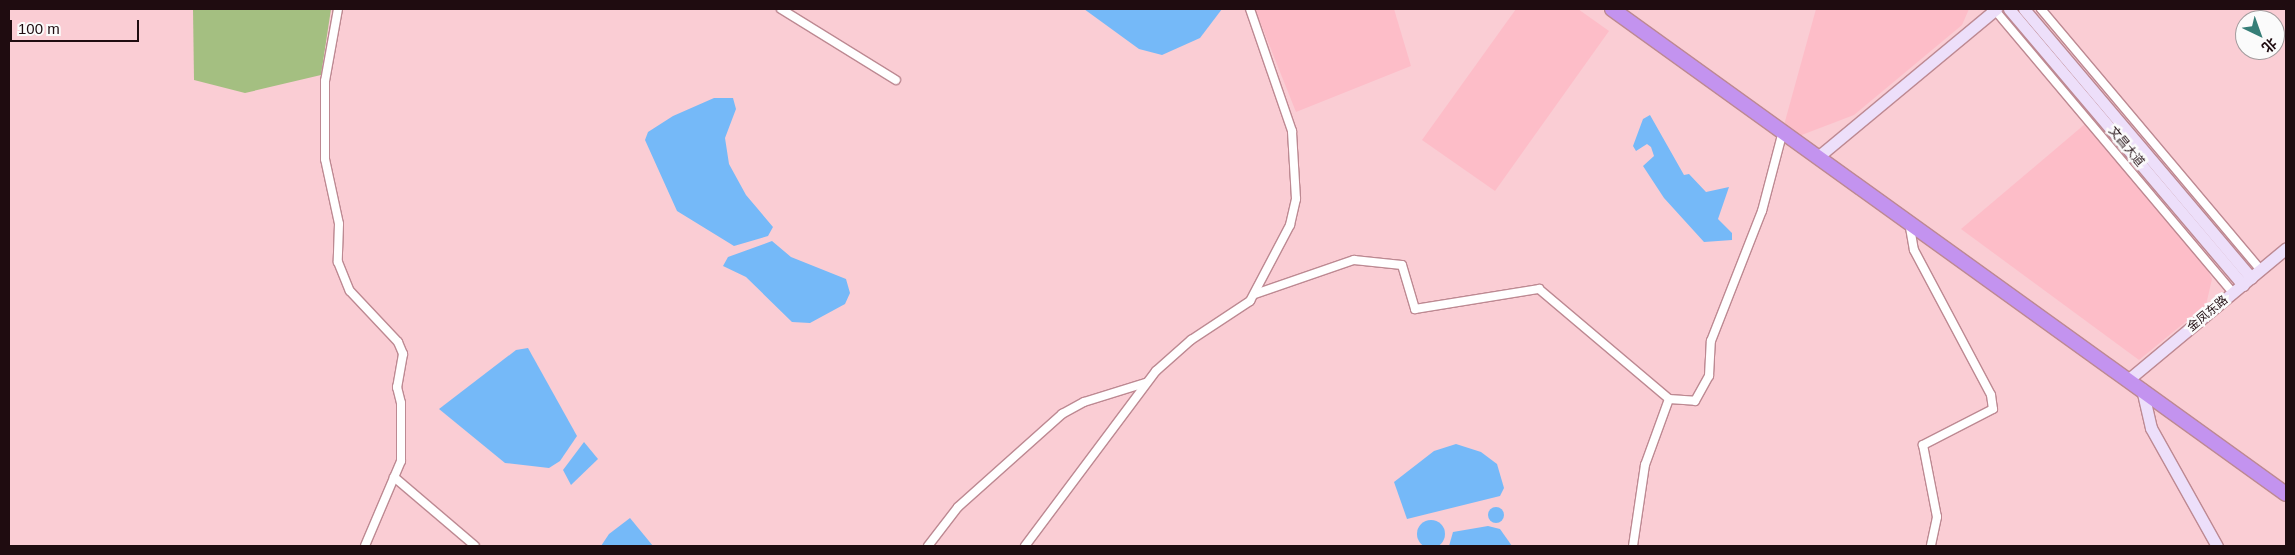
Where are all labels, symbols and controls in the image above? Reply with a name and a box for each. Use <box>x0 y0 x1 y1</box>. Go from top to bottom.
scale bar <box>12 10 141 42</box>
north arrow <box>2235 10 2285 60</box>
text: 100 m <box>18 20 60 37</box>
text: 北 <box>2259 35 2280 56</box>
street label: 文昌大道 <box>2105 124 2147 170</box>
street label: 金凤东路 <box>2185 293 2231 335</box>

